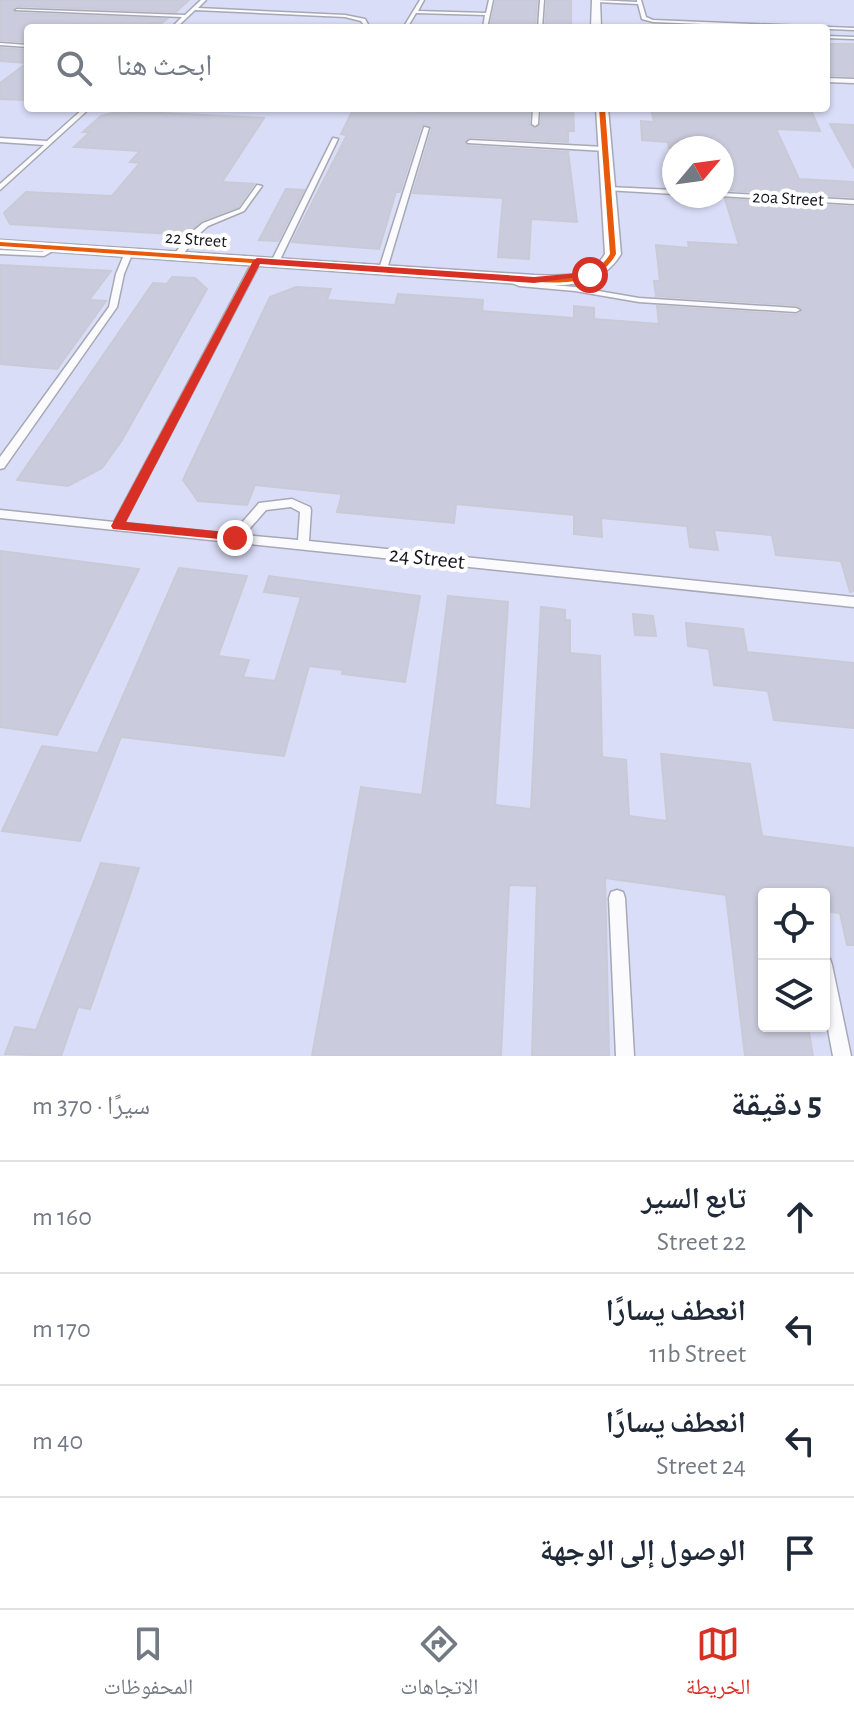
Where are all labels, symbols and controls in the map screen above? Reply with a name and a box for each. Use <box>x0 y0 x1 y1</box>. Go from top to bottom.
search box <box>24 24 830 112</box>
icon: search <box>52 46 96 90</box>
text: ابحث هنا <box>116 51 212 81</box>
north arrow <box>662 136 734 208</box>
street label: 20a Street <box>752 188 824 210</box>
street label: 22 Street <box>165 229 228 251</box>
route start <box>572 257 608 293</box>
route end <box>217 520 253 556</box>
street label: 24 Street <box>388 543 466 573</box>
map controls <box>758 888 830 1032</box>
button: locate <box>758 888 830 960</box>
button: layers <box>758 960 830 1032</box>
text: 5 دقيقة <box>731 1088 822 1122</box>
text: سيرًا · 370 m <box>32 1093 150 1119</box>
text: تابع السير <box>641 1184 746 1214</box>
icon: ahead <box>778 1195 822 1239</box>
text: 160 m <box>32 1204 92 1230</box>
text: 22 Street <box>657 1229 746 1255</box>
text: انعطف يسارًا <box>605 1296 746 1326</box>
icon: left <box>778 1307 822 1351</box>
text: 170 m <box>32 1316 91 1342</box>
text: 11b Street <box>649 1341 746 1367</box>
text: انعطف يسارًا <box>605 1408 746 1438</box>
icon: left <box>778 1419 822 1463</box>
text: 40 m <box>32 1428 83 1454</box>
text: 24 Street <box>656 1453 746 1479</box>
icon: arrive <box>778 1531 822 1575</box>
text: الوصول إلى الوجهة <box>540 1536 746 1566</box>
tab: المحفوظات <box>104 1622 193 1708</box>
tab: الاتجاهات <box>400 1622 478 1708</box>
tab: الخريطة <box>686 1622 750 1708</box>

